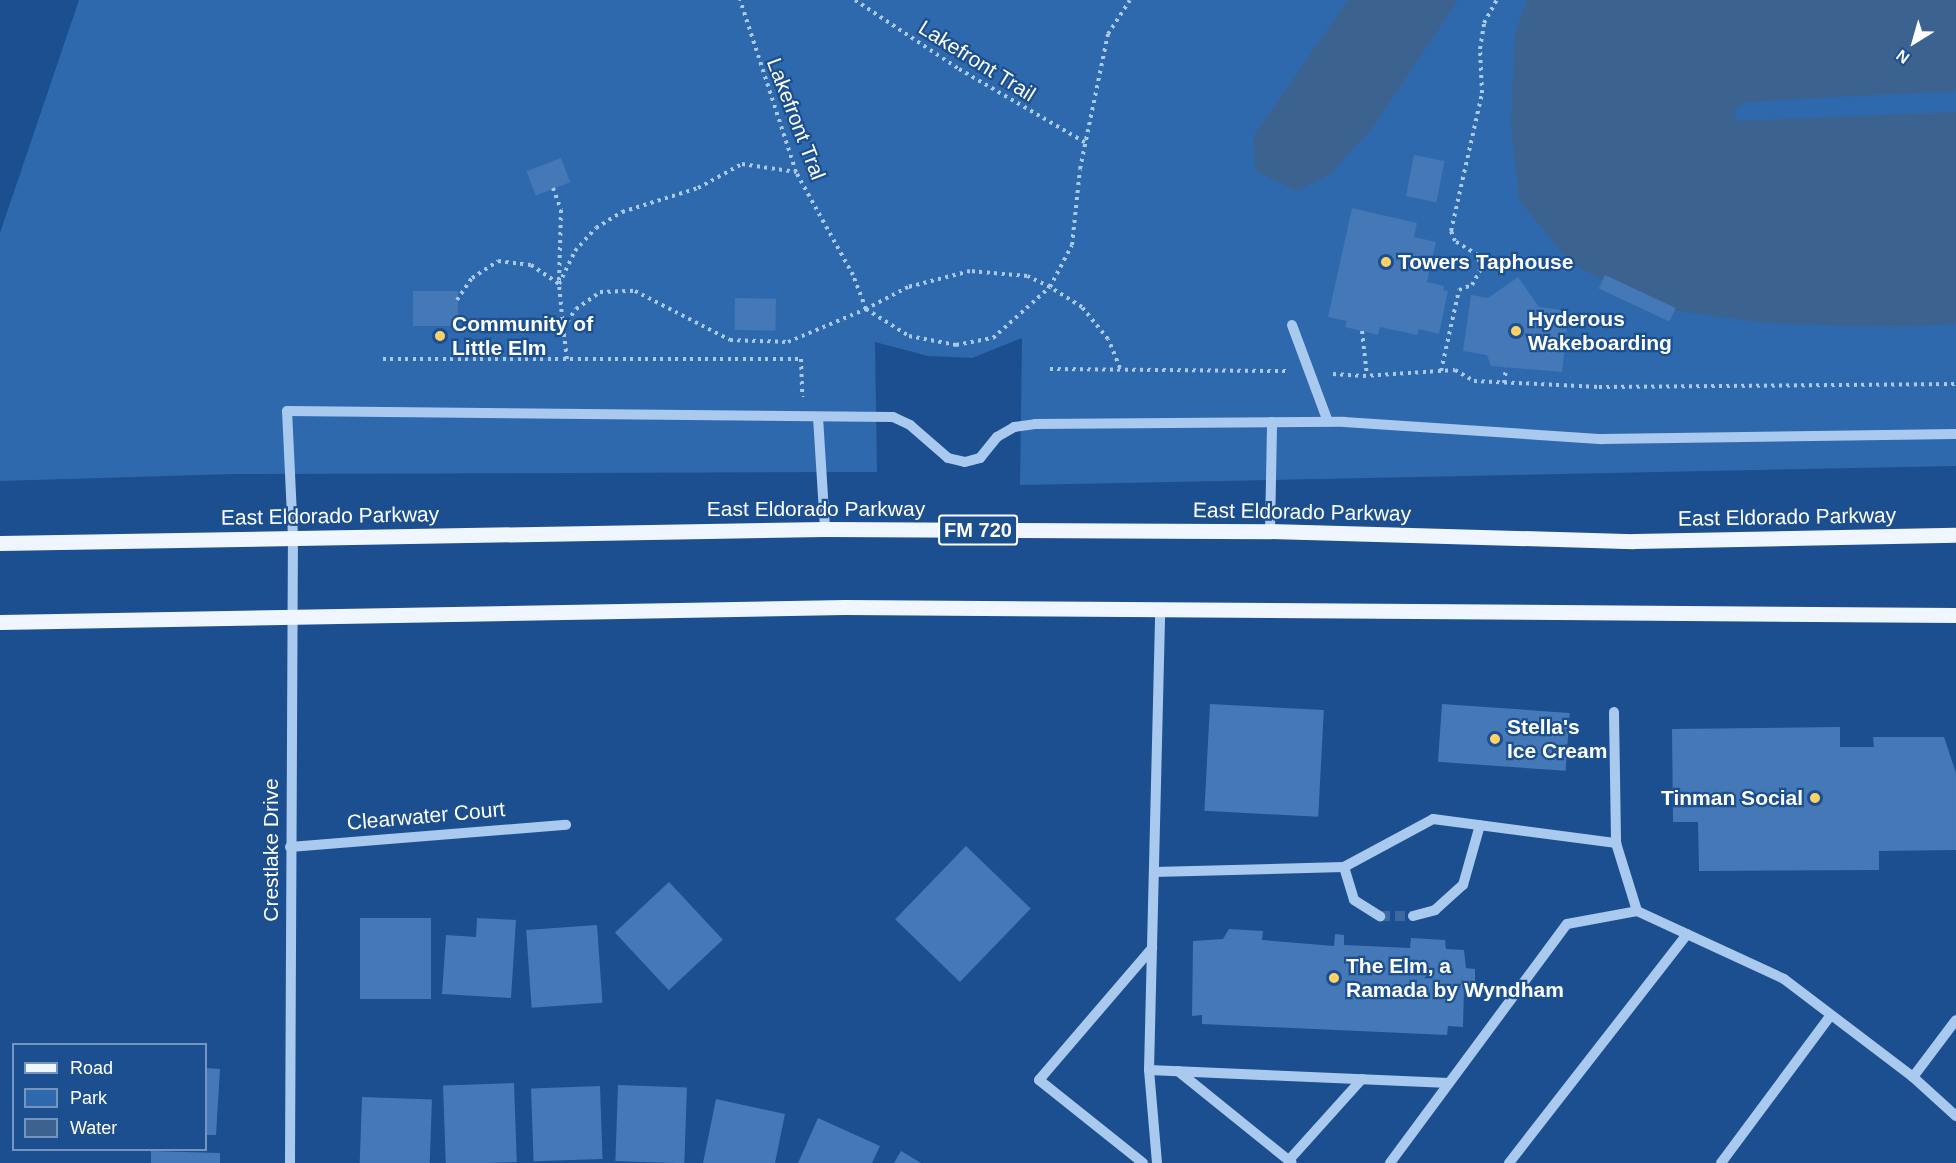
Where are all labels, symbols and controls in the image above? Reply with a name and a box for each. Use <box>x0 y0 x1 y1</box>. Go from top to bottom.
north arrow <box>1884 12 1944 72</box>
street label: Lakefront Trail <box>914 15 1040 107</box>
text: N <box>1893 47 1913 67</box>
street label: Lakefront Tral <box>761 54 831 184</box>
place label: Towers Taphouse <box>1398 249 1573 275</box>
marker: Towers Taphouse <box>1379 255 1393 269</box>
place label: Hyderous Wakeboarding <box>1528 306 1672 356</box>
place label: Community of Little Elm <box>452 311 593 361</box>
marker: Hyderous Wakeboarding <box>1509 324 1523 338</box>
marker: Community of Little Elm <box>433 329 447 343</box>
street label: East Eldorado Parkway <box>707 496 925 522</box>
street label: East Eldorado Parkway <box>1193 497 1411 527</box>
street label: East Eldorado Parkway <box>221 501 439 531</box>
street label: East Eldorado Parkway <box>1678 502 1896 532</box>
road number: FM 720 <box>938 513 1018 547</box>
place label: Stella's Ice Cream <box>1507 714 1607 764</box>
marker: Stella's Ice Cream <box>1488 732 1502 746</box>
street label: Crestlake Drive <box>258 778 284 922</box>
place label: Tinman Social <box>1661 785 1803 811</box>
marker: Tinman Social <box>1808 791 1822 805</box>
street label: Clearwater Court <box>346 797 506 835</box>
place label: The Elm, a Ramada by Wyndham <box>1346 953 1564 1003</box>
marker: The Elm, a Ramada by Wyndham <box>1327 971 1341 985</box>
legend <box>12 1043 207 1151</box>
text: Road <box>70 1058 113 1078</box>
text: Park <box>70 1088 107 1108</box>
text: Water <box>70 1118 117 1138</box>

